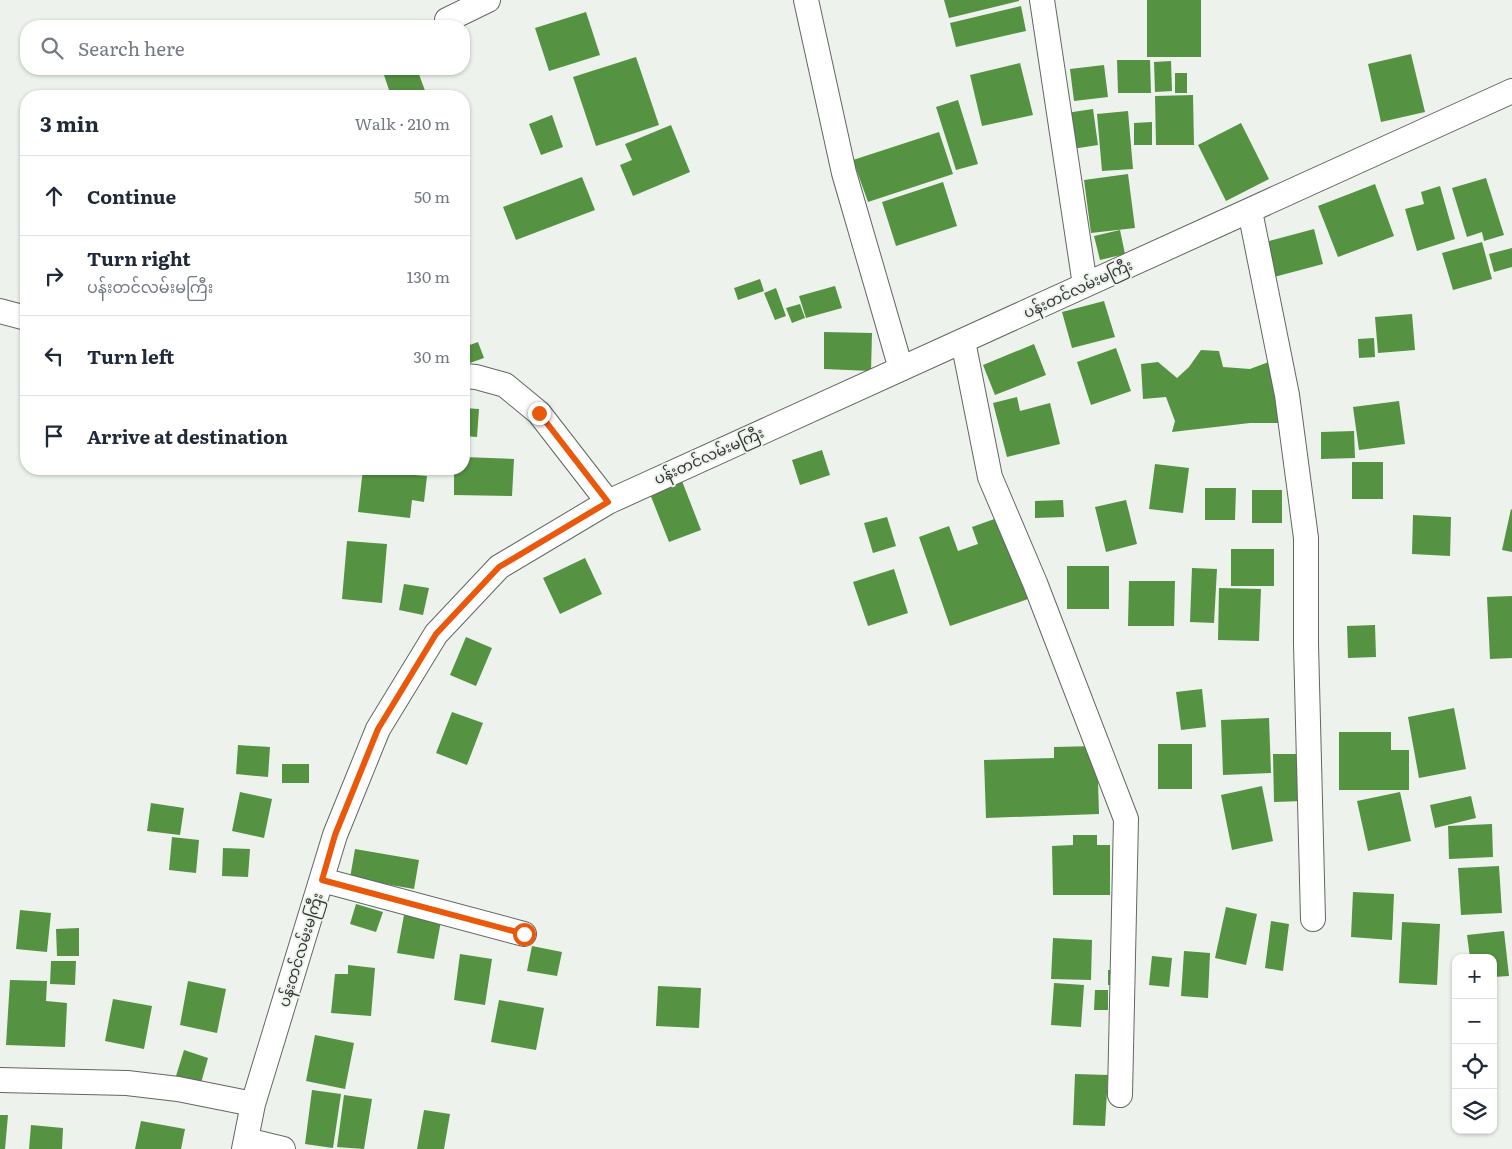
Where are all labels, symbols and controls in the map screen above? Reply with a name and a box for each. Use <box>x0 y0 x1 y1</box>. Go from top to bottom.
search box <box>20 20 470 75</box>
icon: search <box>38 34 66 62</box>
text: Search here <box>78 34 185 62</box>
text: 3 min <box>40 107 99 138</box>
text: Walk · 210 m <box>355 111 450 135</box>
icon: ahead <box>40 182 68 210</box>
text: Continue <box>87 182 176 210</box>
text: 50 m <box>414 184 450 208</box>
text: Turn right <box>87 244 191 272</box>
street label: ပန်းတင်လမ်းမကြီး <box>1019 252 1137 325</box>
icon: right <box>40 262 68 290</box>
text: 130 m <box>407 264 450 288</box>
text: ပန်းတင်လမ်းမကြီး <box>87 274 213 298</box>
icon: left <box>40 342 68 370</box>
text: Turn left <box>87 342 174 370</box>
text: 30 m <box>413 344 450 368</box>
route end <box>528 402 551 425</box>
street label: ပန်းတင်လမ်းမကြီး <box>650 420 768 491</box>
icon: arrive <box>40 422 68 450</box>
text: Arrive at destination <box>87 422 288 450</box>
street label: ပန်းတင်လမ်းမကြီး <box>271 890 330 1010</box>
route start <box>513 923 536 946</box>
map controls <box>1452 954 1497 1134</box>
button: + <box>1452 954 1497 999</box>
button: − <box>1452 999 1497 1044</box>
button: locate <box>1452 1044 1497 1089</box>
button: layers <box>1452 1089 1497 1134</box>

